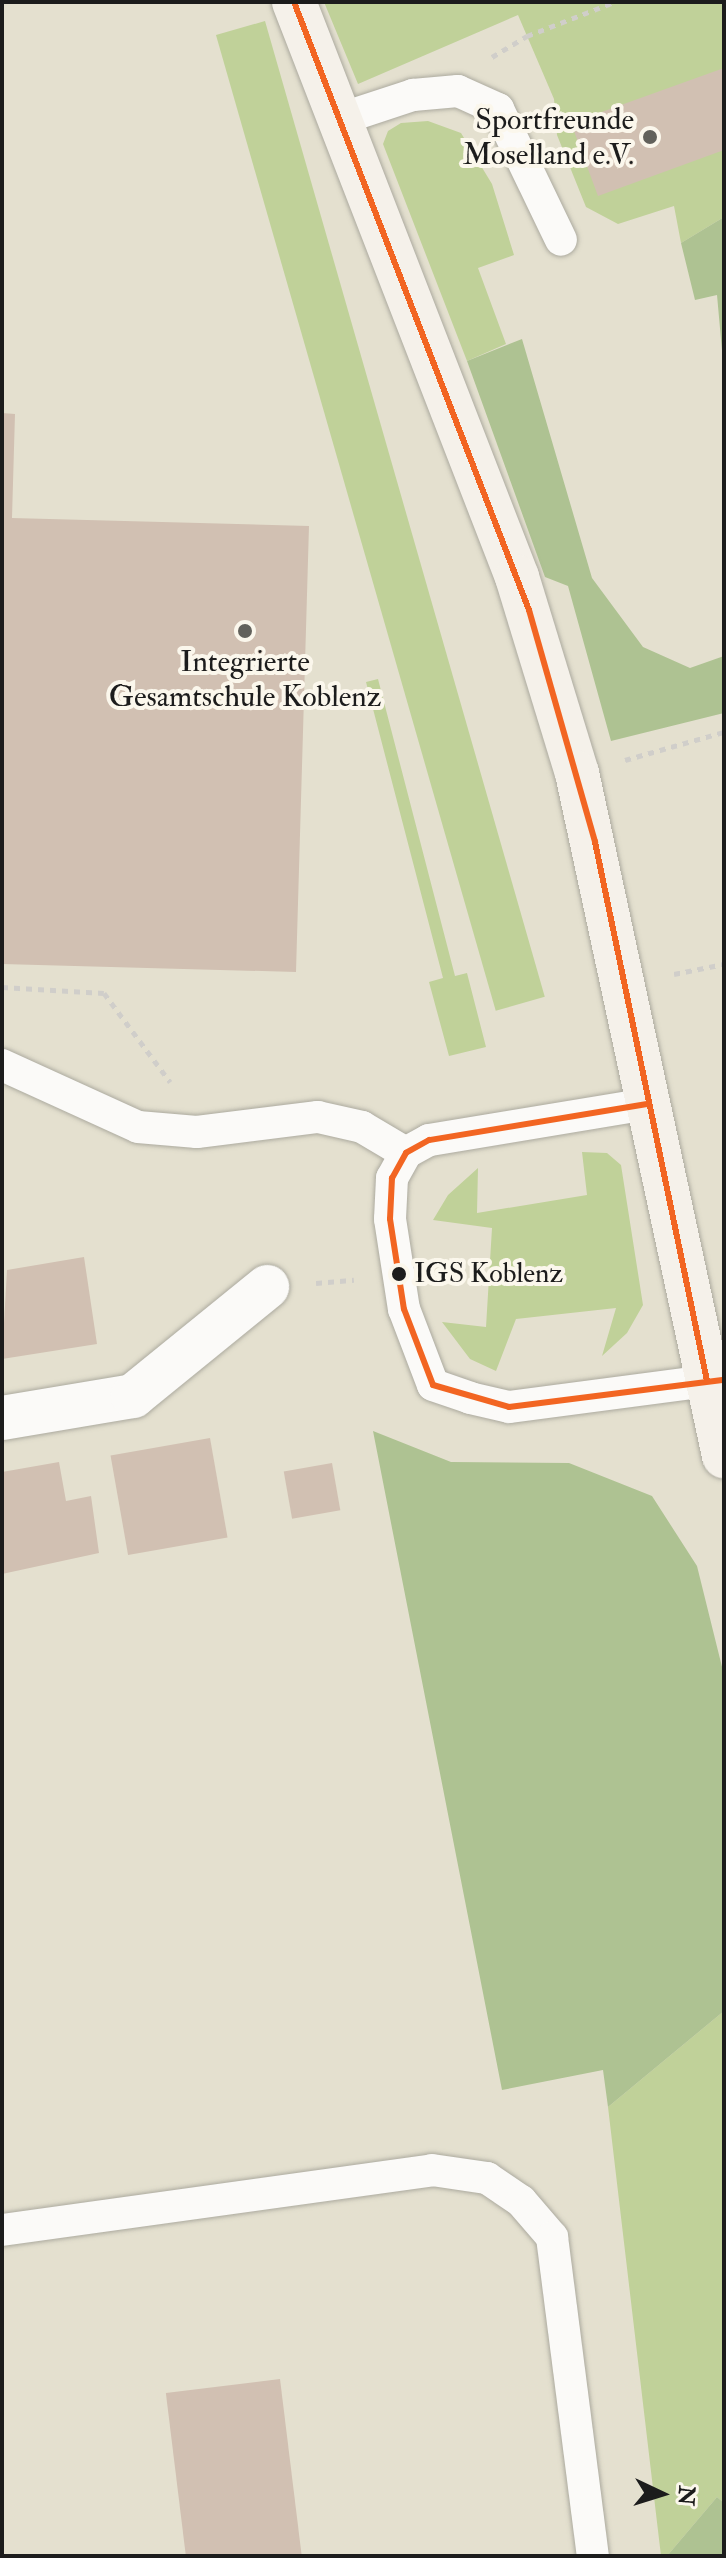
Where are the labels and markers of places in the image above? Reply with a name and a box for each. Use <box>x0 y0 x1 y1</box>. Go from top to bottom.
place label: Sportfreunde Moselland e.V. <box>463 102 634 172</box>
marker: Sportfreunde Moselland e.V. <box>641 128 659 146</box>
marker: Integrierte Gesamtschule Koblenz <box>236 622 254 640</box>
place label: Integrierte Gesamtschule Koblenz <box>109 644 381 714</box>
place label: IGS Koblenz <box>414 1257 563 1291</box>
marker: IGS Koblenz <box>391 1266 407 1282</box>

